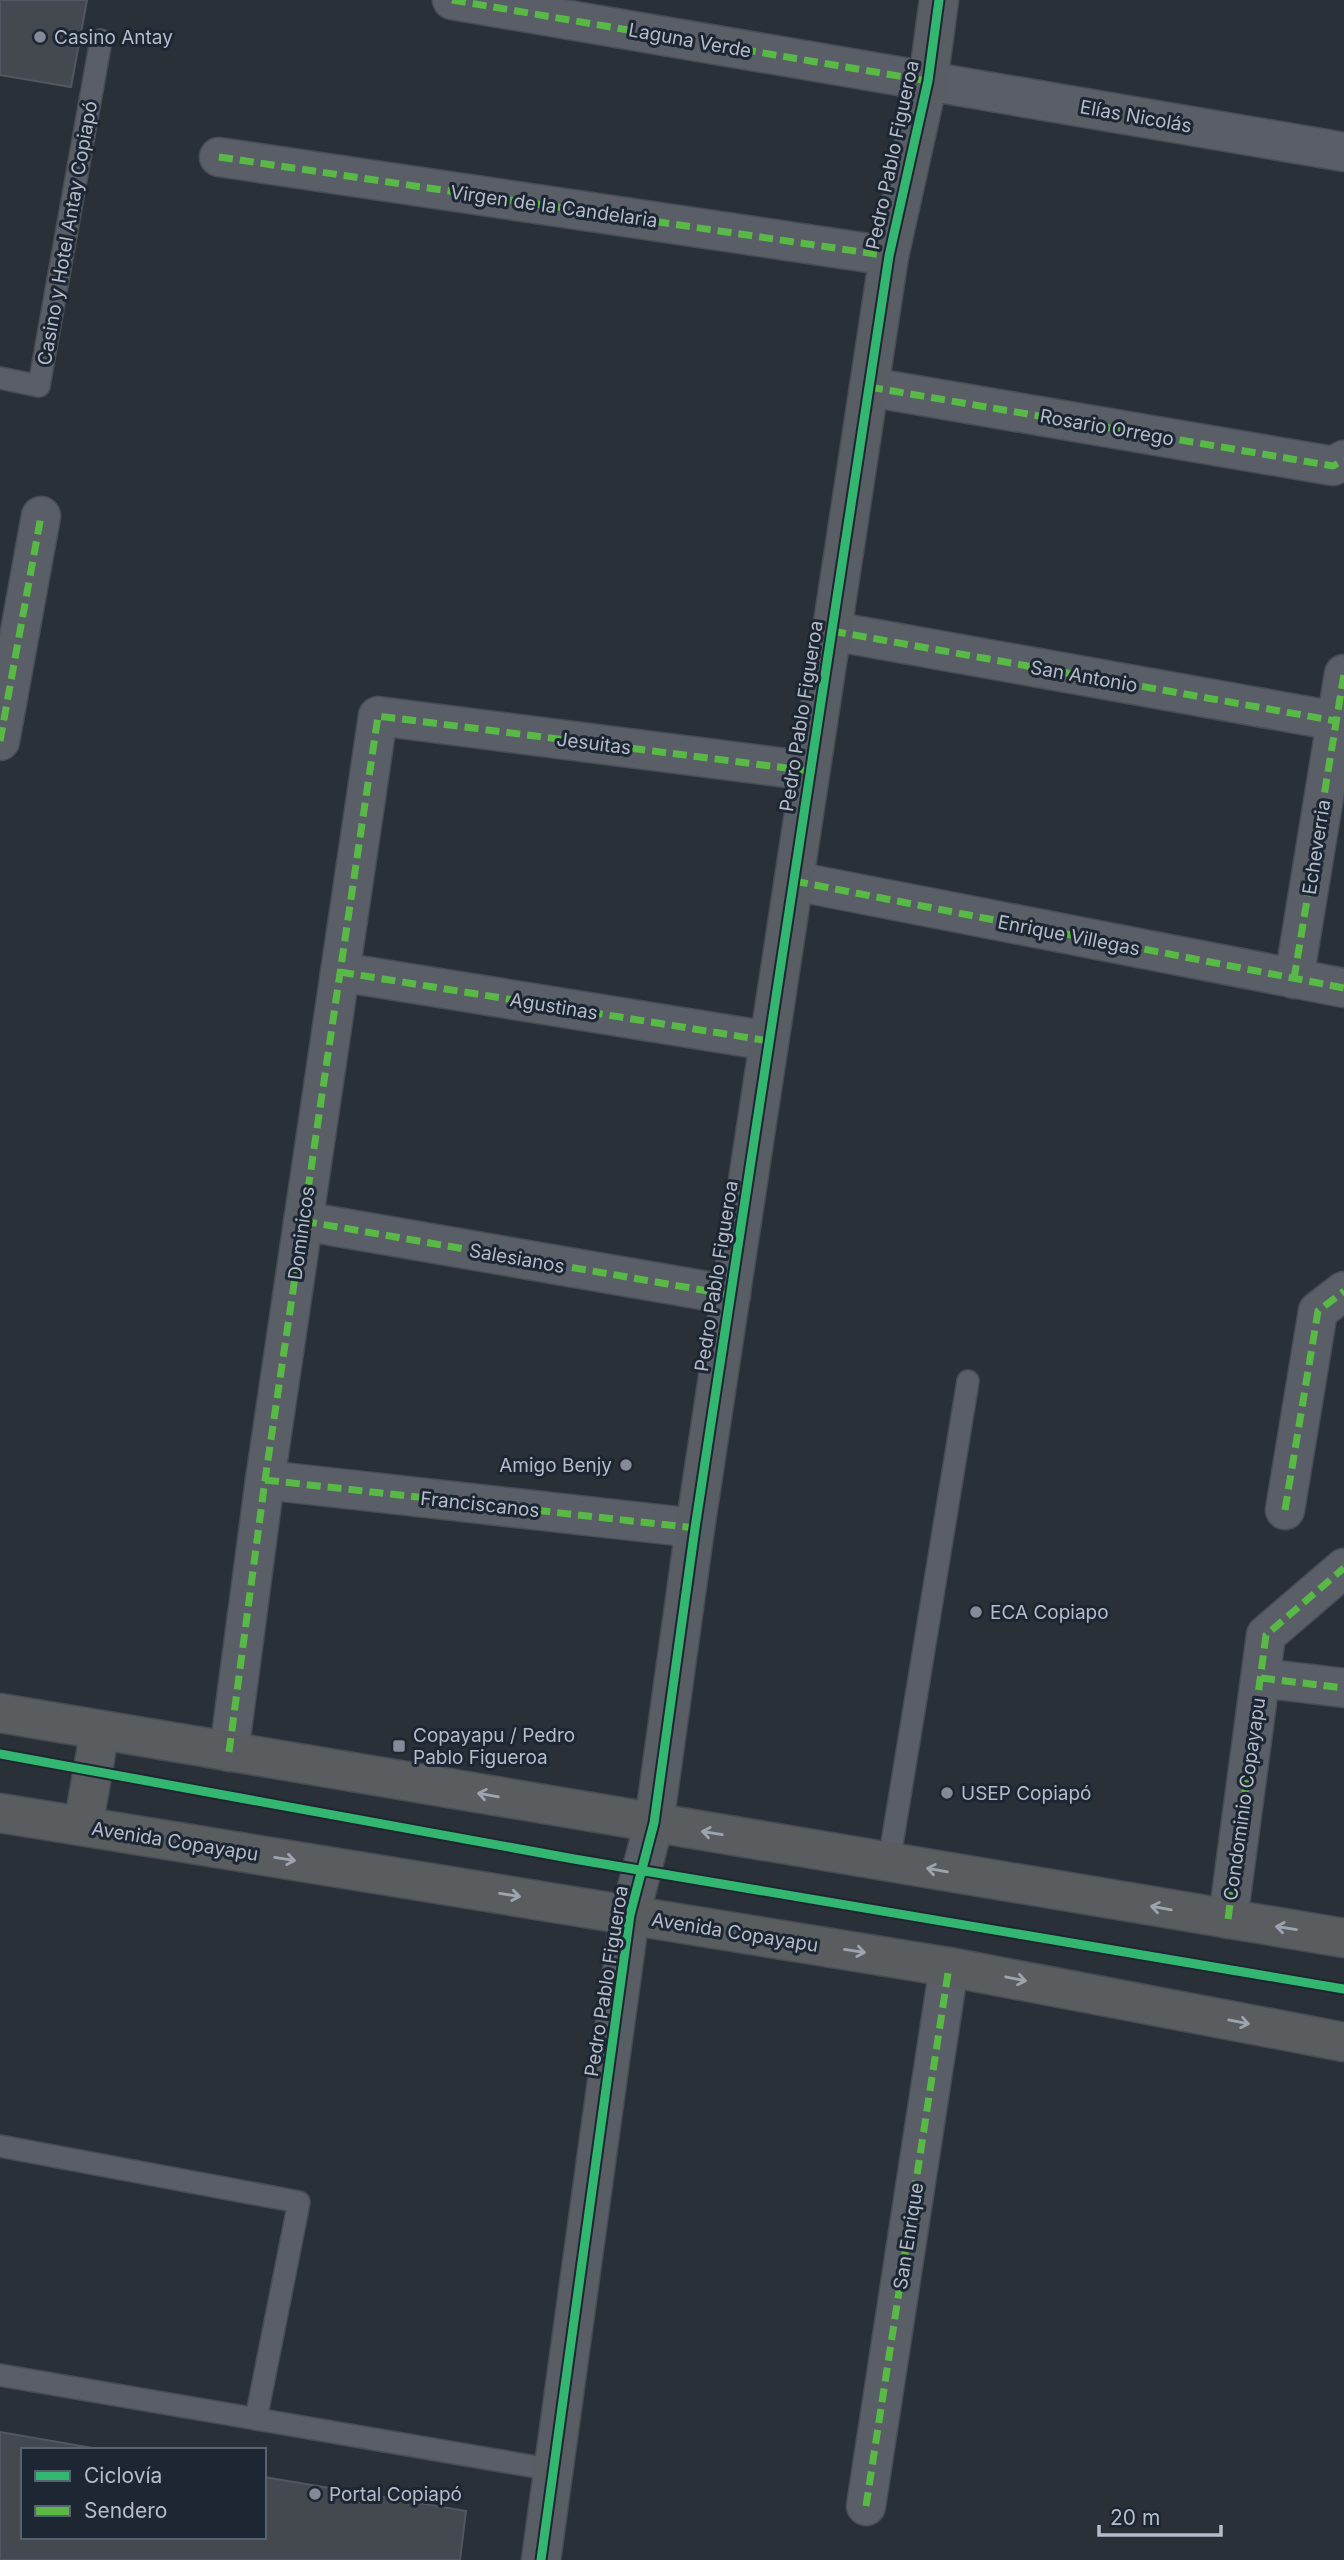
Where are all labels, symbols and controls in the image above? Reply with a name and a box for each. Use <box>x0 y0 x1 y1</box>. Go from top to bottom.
street label: Laguna Verde <box>627 18 753 63</box>
place label: Casino Antay <box>54 26 173 49</box>
marker: Casino Antay <box>32 29 48 45</box>
street label: Pedro Pablo Figueroa <box>861 58 924 252</box>
street label: Elías Nicolás <box>1078 95 1194 138</box>
street label: Casino y Hotel Antay Copiapó <box>33 99 102 367</box>
street label: Virgen de la Candelaria <box>449 181 659 232</box>
street label: Rosario Orrego <box>1038 404 1176 451</box>
street label: Pedro Pablo Figueroa <box>775 619 828 813</box>
street label: San Antonio <box>1029 656 1139 697</box>
street label: Jesuitas <box>555 728 632 759</box>
street label: Echeverria <box>1298 798 1335 896</box>
street label: Enrique Villegas <box>996 910 1142 961</box>
street label: Agustinas <box>508 988 600 1025</box>
street label: Pedro Pablo Figueroa <box>690 1179 743 1373</box>
street label: Dominicos <box>284 1185 319 1281</box>
street label: Salesianos <box>467 1239 566 1278</box>
place label: Amigo Benjy <box>499 1454 612 1477</box>
marker: Amigo Benjy <box>618 1457 634 1473</box>
street label: Franciscanos <box>419 1487 541 1522</box>
place label: ECA Copiapo <box>990 1601 1109 1624</box>
marker: ECA Copiapo <box>968 1604 984 1620</box>
street label: Condominio Copayapu <box>1219 1696 1270 1902</box>
place label: Copayapu / Pedro Pablo Figueroa <box>413 1724 575 1769</box>
marker: Copayapu / Pedro Pablo Figueroa <box>391 1738 407 1754</box>
place label: USEP Copiapó <box>961 1782 1091 1805</box>
marker: USEP Copiapó <box>939 1785 955 1801</box>
one-way arrow <box>477 1788 500 1801</box>
street label: Avenida Copayapu <box>90 1817 260 1866</box>
one-way arrow <box>701 1826 724 1839</box>
one-way arrow <box>273 1853 296 1866</box>
one-way arrow <box>926 1863 949 1876</box>
street label: Pedro Pablo Figueroa <box>580 1884 633 2078</box>
one-way arrow <box>498 1889 520 1902</box>
one-way arrow <box>1150 1901 1173 1914</box>
street label: Avenida Copayapu <box>650 1908 820 1957</box>
one-way arrow <box>1275 1922 1298 1935</box>
one-way arrow <box>843 1945 866 1958</box>
one-way arrow <box>1004 1973 1027 1987</box>
one-way arrow <box>1227 2016 1250 2029</box>
street label: San Enrique <box>889 2181 928 2291</box>
legend <box>21 2448 266 2539</box>
text: Ciclovía <box>84 2463 162 2488</box>
place label: Portal Copiapó <box>329 2483 462 2506</box>
marker: Portal Copiapó <box>307 2486 323 2502</box>
scale bar <box>1099 2494 1222 2538</box>
text: Sendero <box>84 2498 167 2523</box>
text: 20 m <box>1110 2505 1160 2530</box>

